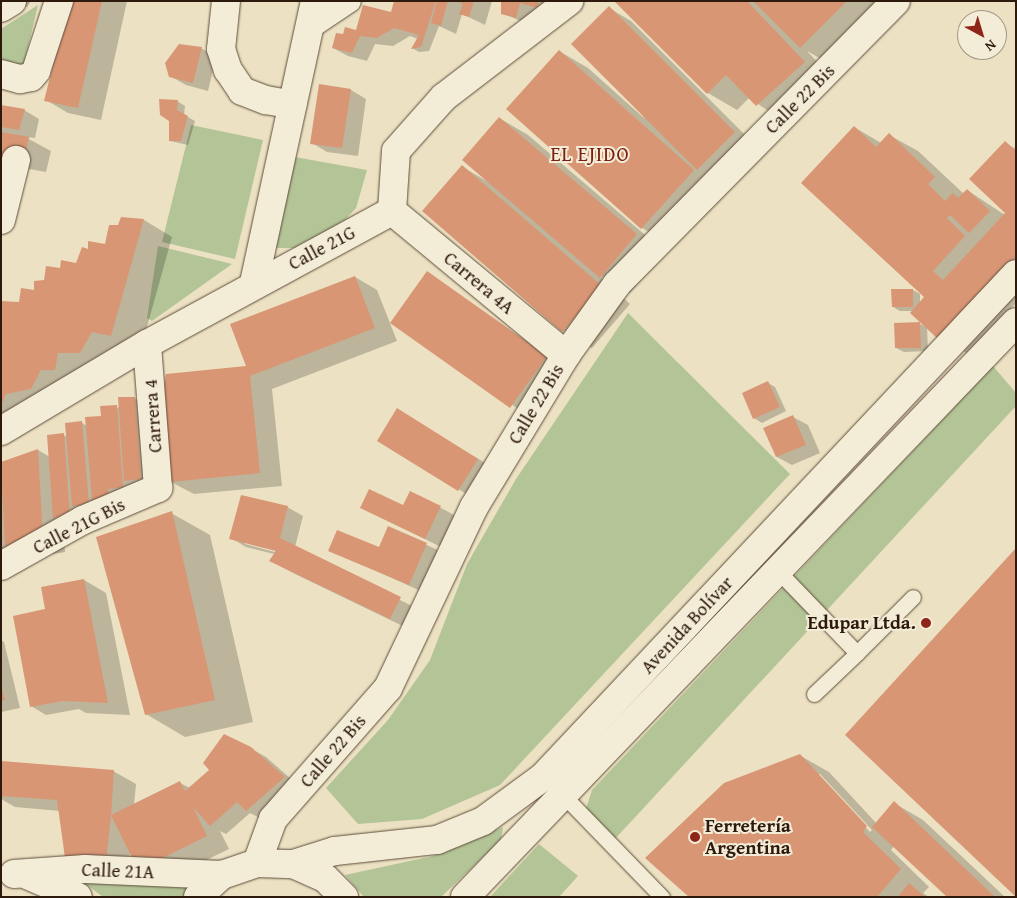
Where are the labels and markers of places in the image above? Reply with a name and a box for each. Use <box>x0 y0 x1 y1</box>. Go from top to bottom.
place label: Edupar Ltda. <box>807 612 916 634</box>
marker: Edupar Ltda. <box>920 617 932 629</box>
place label: Ferretería Argentina <box>705 815 791 859</box>
marker: Ferretería Argentina <box>689 831 701 843</box>

